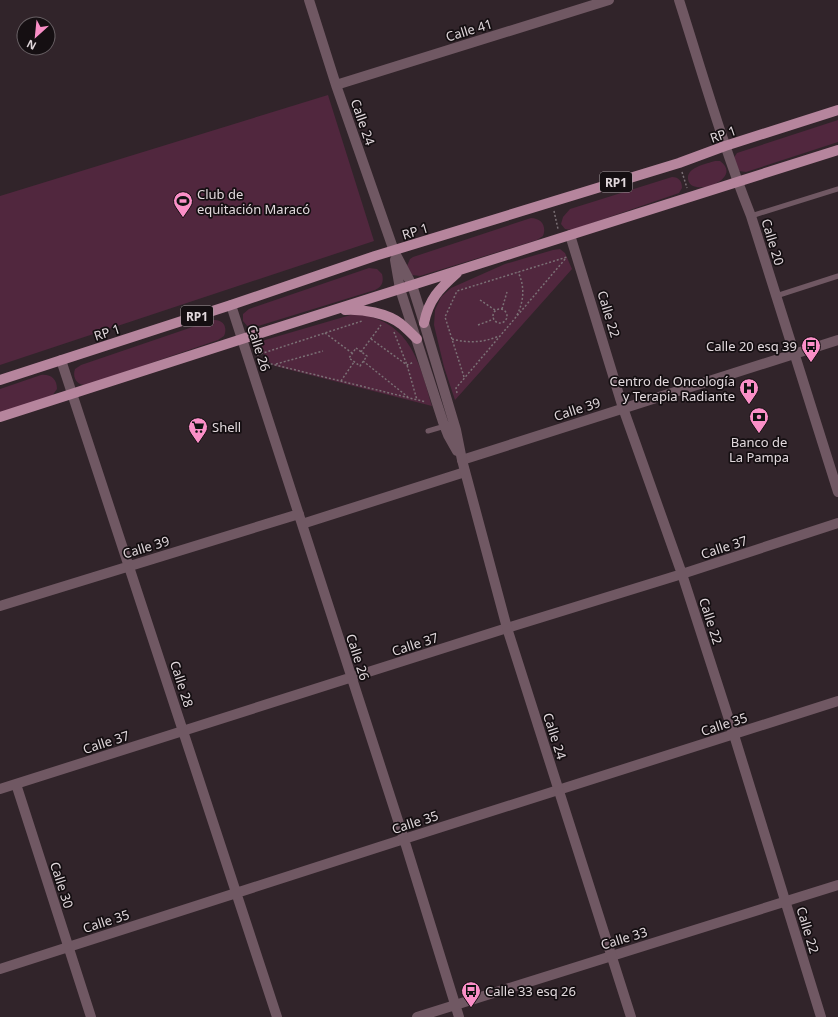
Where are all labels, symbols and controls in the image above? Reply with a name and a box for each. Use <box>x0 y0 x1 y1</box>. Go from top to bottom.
street label: Calle 41 <box>444 14 494 46</box>
north arrow <box>16 16 56 56</box>
text: N <box>24 37 39 54</box>
street label: Calle 24 <box>347 96 379 148</box>
street label: RP 1 <box>707 121 739 147</box>
road number: RP1 <box>600 172 632 192</box>
place label: Club de equitación Maracó <box>197 185 310 218</box>
sports icon: Club de equitación Maracó <box>172 190 194 218</box>
street label: Calle 20 <box>757 217 789 267</box>
street label: RP 1 <box>400 218 430 244</box>
street label: Calle 22 <box>593 289 625 339</box>
road number: RP1 <box>181 306 213 326</box>
street label: RP 1 <box>91 319 123 345</box>
street label: Calle 26 <box>243 322 275 374</box>
bus stop icon: Calle 20 esq 39 <box>800 335 822 363</box>
place label: Calle 20 esq 39 <box>706 337 797 355</box>
place label: Centro de Oncología y Terapia Radiante <box>610 372 735 405</box>
hospital icon: Centro de Oncología y Terapia Radiante <box>738 377 760 405</box>
street label: Calle 39 <box>551 393 603 425</box>
bank icon: Banco de La Pampa <box>748 406 770 434</box>
supermarket icon: Shell <box>187 416 209 444</box>
place label: Shell <box>212 418 241 436</box>
place label: Banco de La Pampa <box>729 433 789 466</box>
street label: Calle 39 <box>121 531 171 563</box>
street label: Calle 37 <box>698 531 750 563</box>
street label: Calle 22 <box>695 595 727 647</box>
street label: Calle 37 <box>389 628 441 660</box>
street label: Calle 26 <box>342 631 374 683</box>
street label: Calle 28 <box>166 658 198 710</box>
street label: Calle 35 <box>698 708 750 740</box>
street label: Calle 24 <box>539 710 571 762</box>
street label: Calle 37 <box>80 726 132 758</box>
street label: Calle 35 <box>389 806 441 838</box>
street label: Calle 30 <box>46 859 78 911</box>
street label: Calle 35 <box>80 905 132 937</box>
street label: Calle 22 <box>792 905 824 955</box>
street label: Calle 33 <box>599 922 649 954</box>
bus stop icon: Calle 33 esq 26 <box>460 980 482 1008</box>
place label: Calle 33 esq 26 <box>485 982 576 1000</box>

